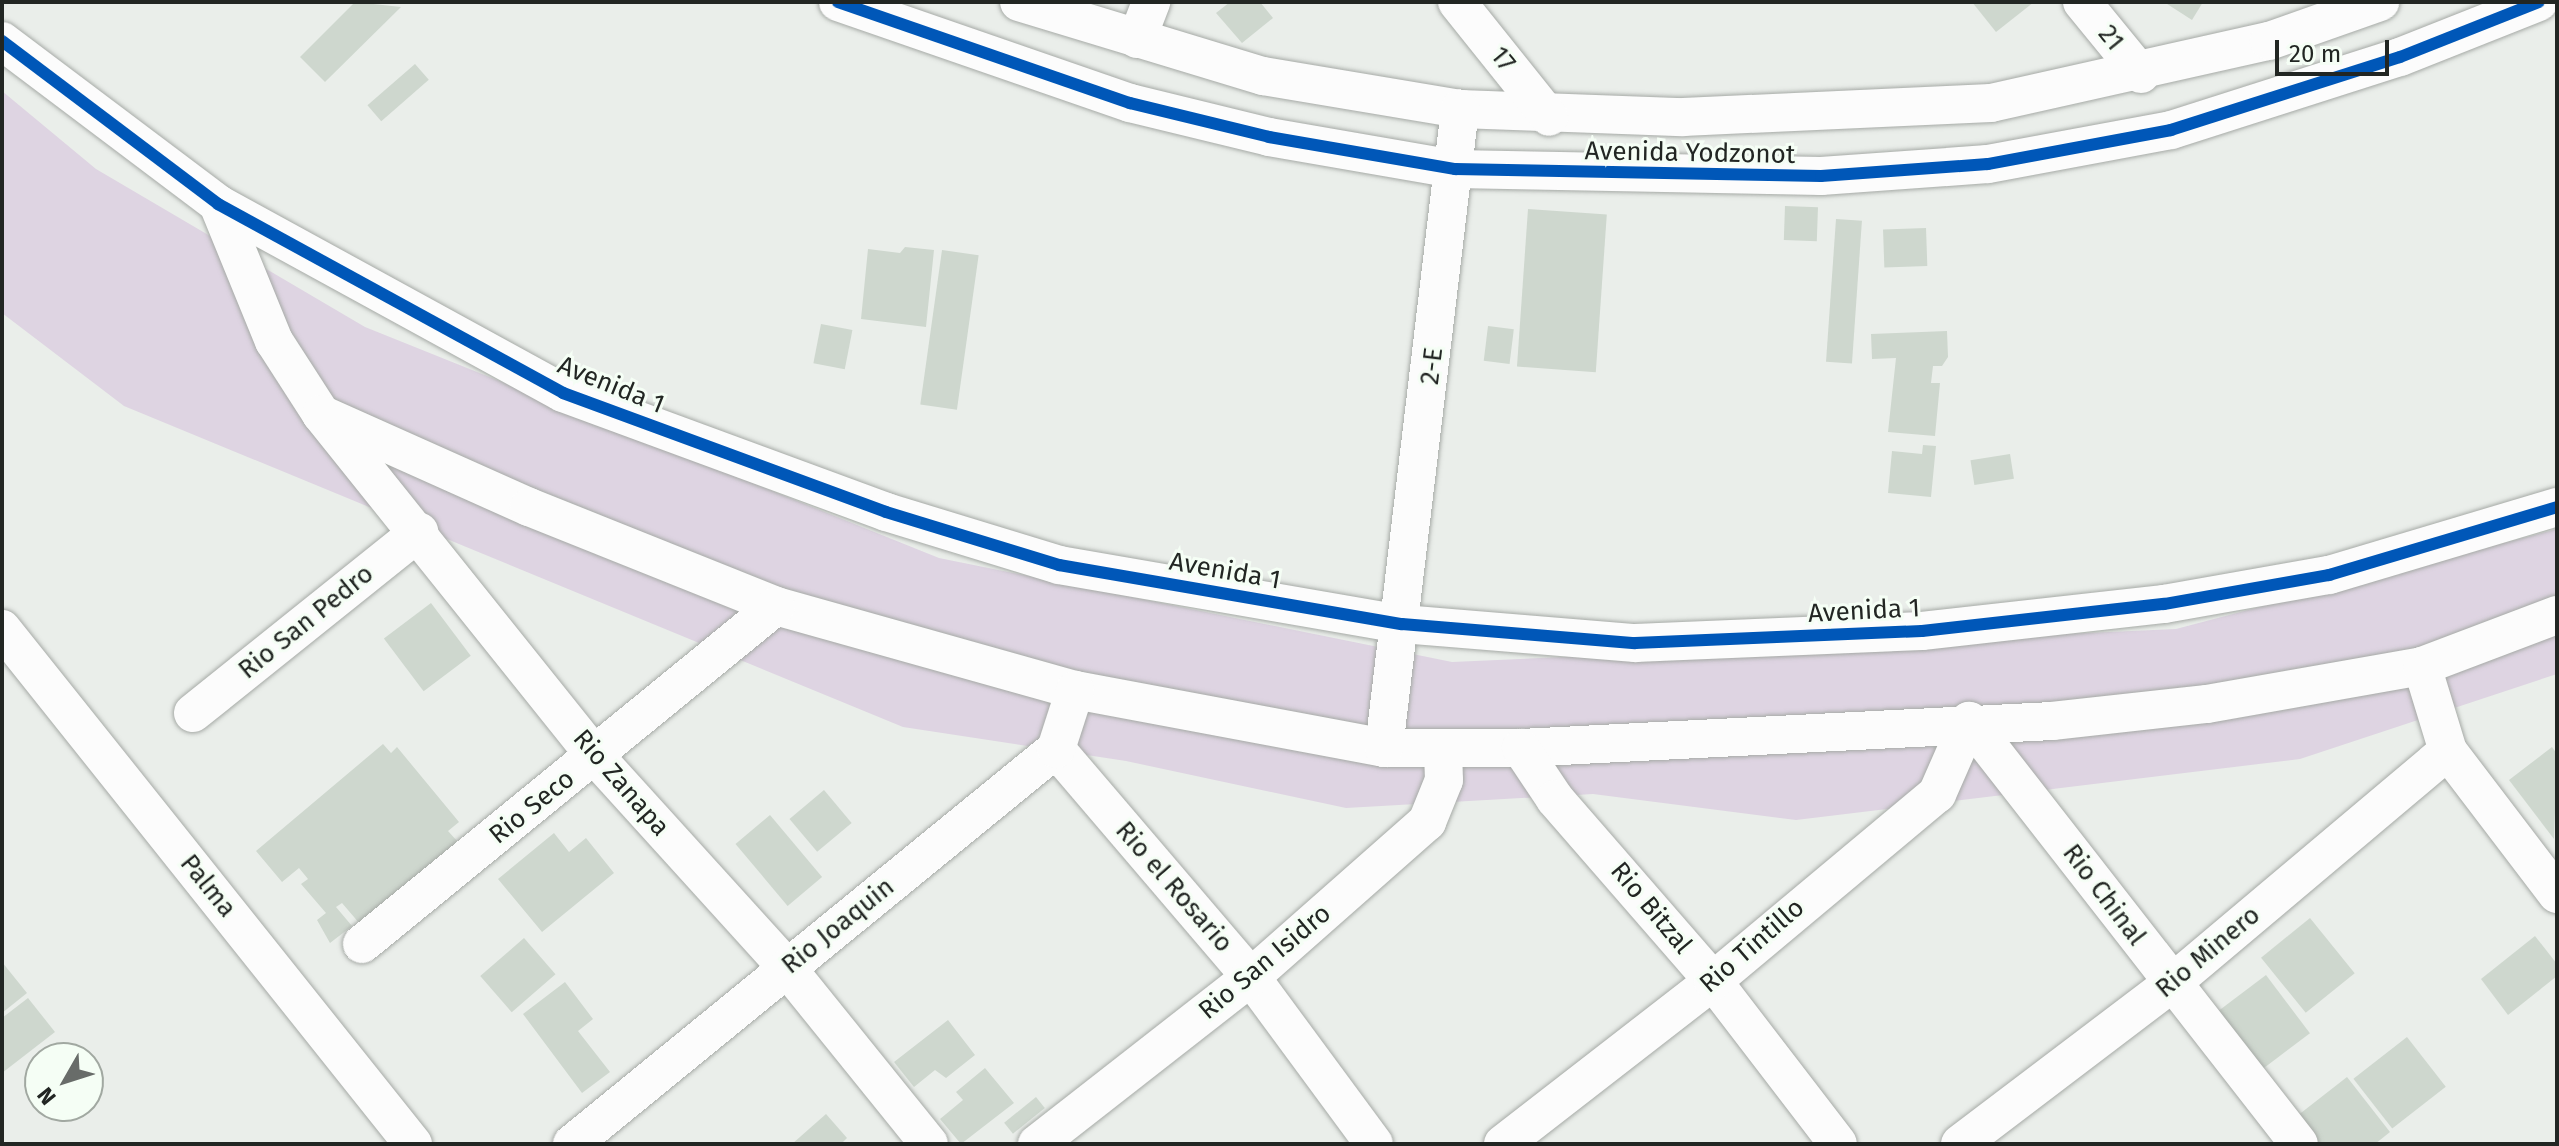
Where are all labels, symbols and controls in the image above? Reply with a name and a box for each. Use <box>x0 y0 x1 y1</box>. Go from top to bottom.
street label: 21 <box>2091 19 2131 57</box>
scale bar <box>2279 24 2393 74</box>
street label: 17 <box>1484 40 1522 78</box>
text: 20 m <box>2289 40 2341 68</box>
street label: Avenida Yodzonot <box>1584 136 1796 170</box>
street label: 2-E <box>1414 346 1450 386</box>
street label: Avenida 1 <box>553 350 669 420</box>
street label: Avenida 1 <box>1167 546 1283 596</box>
street label: Rio San Pedro <box>232 558 380 686</box>
street label: Avenida 1 <box>1807 592 1921 630</box>
street label: Rio Zanapa <box>566 723 676 843</box>
street label: Rio Seco <box>483 763 581 851</box>
street label: Rio el Rosario <box>1109 815 1239 959</box>
street label: Rio Chinal <box>2056 838 2152 952</box>
street label: Palma <box>173 848 243 924</box>
street label: Rio Bitzal <box>1604 856 1698 960</box>
street label: Rio Joaquin <box>776 871 900 981</box>
street label: Rio Tintillo <box>1693 892 1811 1000</box>
street label: Rio San Isidro <box>1193 898 1337 1026</box>
street label: Rio Minero <box>2150 899 2266 1005</box>
north arrow <box>24 1042 104 1122</box>
text: N <box>31 1082 62 1110</box>

